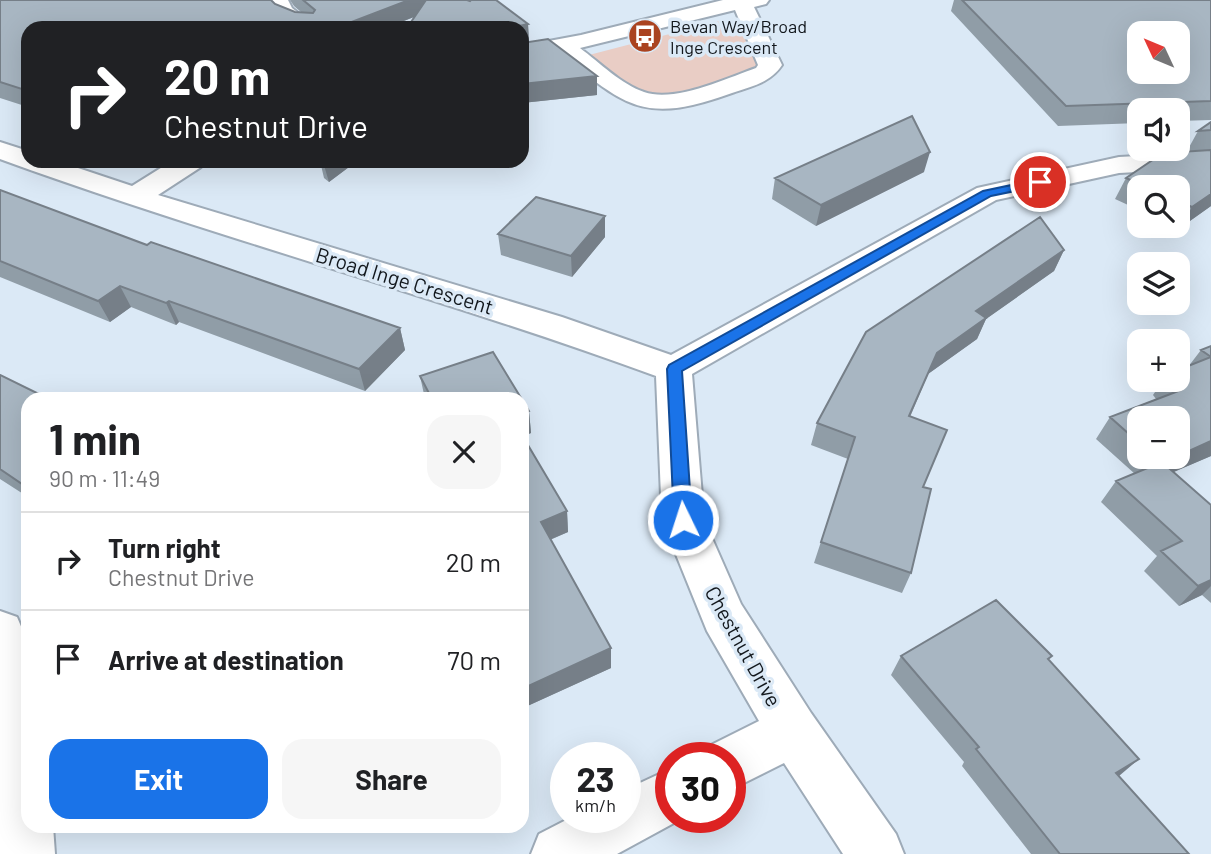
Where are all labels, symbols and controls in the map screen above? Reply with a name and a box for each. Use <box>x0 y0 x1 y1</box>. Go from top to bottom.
place label: Bevan Way/Broad Inge Crescent <box>670 15 807 58</box>
bus stop icon: Bevan Way/Broad Inge Crescent <box>626 17 664 55</box>
north arrow <box>1127 21 1190 84</box>
map controls <box>1127 21 1190 469</box>
text: 20 m <box>164 46 270 105</box>
icon: right <box>49 49 140 140</box>
button: sound <box>1127 98 1190 161</box>
text: Chestnut Drive <box>164 106 368 144</box>
pin <box>1010 152 1070 212</box>
icon: arrive <box>1021 163 1059 201</box>
button: search <box>1127 175 1190 238</box>
street label: Broad Inge Crescent <box>313 241 497 319</box>
button: layers <box>1127 252 1190 315</box>
button: + <box>1127 329 1190 392</box>
button: − <box>1127 406 1190 469</box>
text: 1 min <box>49 413 141 463</box>
button: close <box>427 415 501 489</box>
text: 90 m · 11:49 <box>49 464 160 492</box>
position arrow <box>646 483 720 557</box>
text: Turn right <box>108 532 221 563</box>
icon: right <box>49 542 87 580</box>
text: 20 m <box>446 546 501 577</box>
text: Chestnut Drive <box>108 563 255 591</box>
street label: Chestnut Drive <box>701 581 787 711</box>
icon: arrive <box>49 640 87 678</box>
text: Arrive at destination <box>108 644 344 675</box>
text: 70 m <box>447 644 501 675</box>
button: Exit <box>49 739 268 819</box>
button: Share <box>282 739 501 819</box>
speed limit sign: 30 <box>655 742 746 833</box>
text: 23 <box>576 757 615 799</box>
text: km/h <box>575 794 616 816</box>

